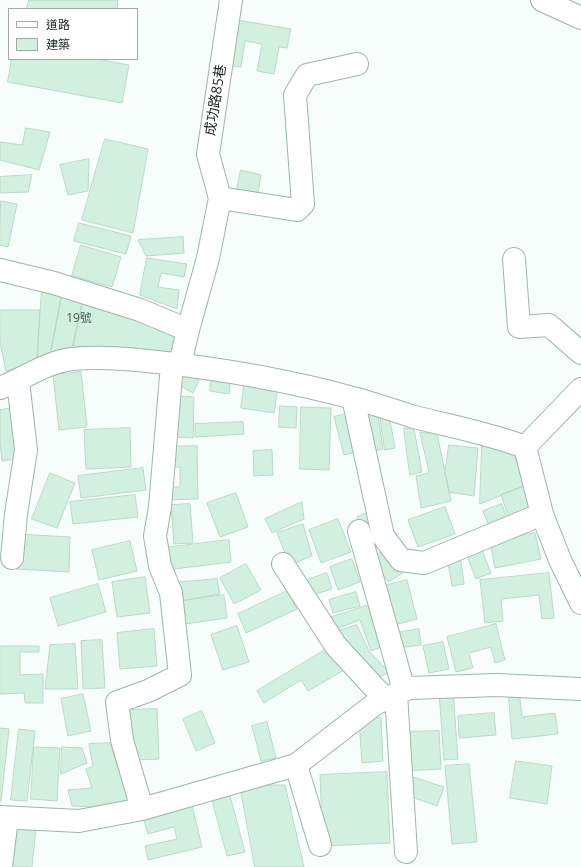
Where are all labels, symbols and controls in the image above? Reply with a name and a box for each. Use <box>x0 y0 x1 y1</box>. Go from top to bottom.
legend <box>8 8 138 60</box>
text: 道路 <box>46 16 70 33</box>
text: 建築 <box>46 36 70 53</box>
street label: 成功路85巷 <box>202 63 230 137</box>
house number: 19號 <box>66 312 92 326</box>

